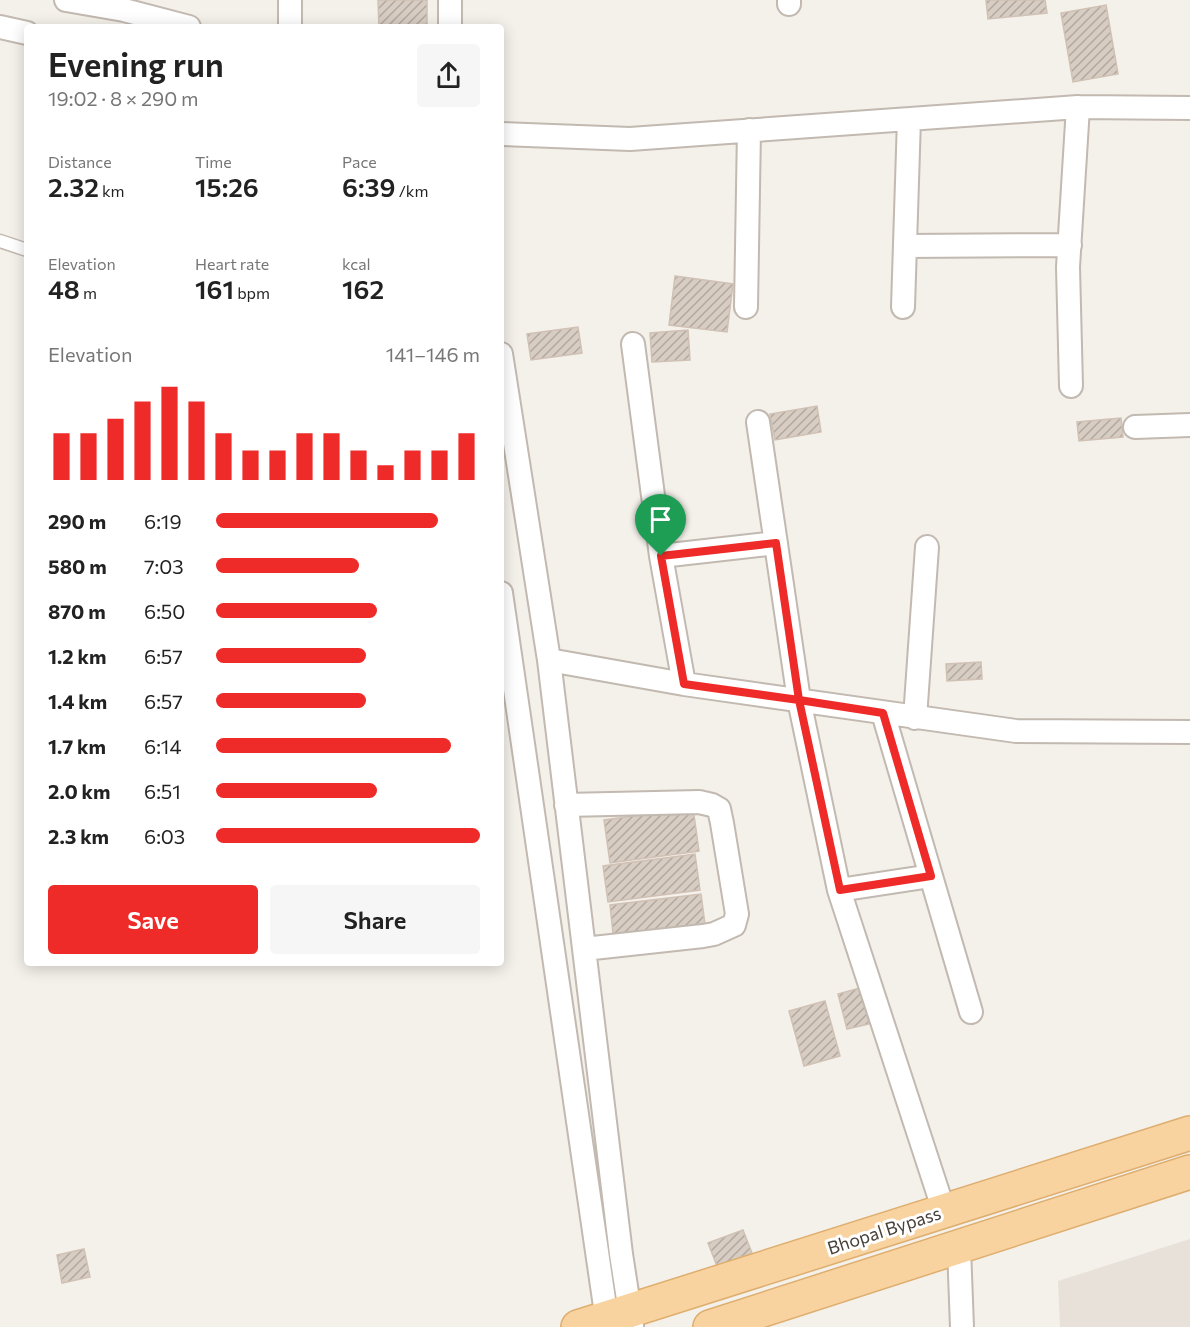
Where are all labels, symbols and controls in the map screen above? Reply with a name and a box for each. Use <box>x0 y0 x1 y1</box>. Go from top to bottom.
text: Evening run <box>48 43 224 84</box>
button: share <box>417 44 480 107</box>
text: 19:02 · 8 × 290 m <box>48 86 199 110</box>
text: Distance <box>48 152 112 171</box>
text: Time <box>195 152 232 171</box>
text: Pace <box>342 152 377 171</box>
text: 2.32 <box>48 171 99 202</box>
text: 15:26 <box>195 171 259 202</box>
text: 6:39 <box>342 171 396 202</box>
text: km <box>99 181 125 200</box>
text: /km <box>396 181 428 200</box>
text: Elevation <box>48 254 116 273</box>
text: Heart rate <box>195 254 269 273</box>
text: kcal <box>342 254 371 273</box>
text: 48 <box>48 273 80 304</box>
text: 161 <box>195 273 234 304</box>
text: 162 <box>342 273 384 304</box>
text: m <box>80 283 97 302</box>
text: bpm <box>234 283 270 302</box>
text: Elevation <box>48 342 133 366</box>
text: 141–146 m <box>386 342 480 366</box>
pin <box>635 494 686 556</box>
icon: arrive <box>644 503 677 536</box>
text: 290 m <box>48 509 106 533</box>
text: 6:19 <box>144 509 182 533</box>
text: 580 m <box>48 554 107 578</box>
text: 7:03 <box>144 554 184 578</box>
text: 870 m <box>48 599 106 623</box>
text: 6:50 <box>144 599 185 623</box>
text: 1.2 km <box>48 644 106 668</box>
text: 6:57 <box>144 644 183 668</box>
text: 1.4 km <box>48 689 107 713</box>
text: 6:57 <box>144 689 183 713</box>
text: 1.7 km <box>48 734 106 758</box>
text: 6:14 <box>144 734 181 758</box>
text: 2.0 km <box>48 779 110 803</box>
text: 6:51 <box>144 779 181 803</box>
text: 2.3 km <box>48 824 109 848</box>
text: 6:03 <box>144 824 185 848</box>
button: Save <box>48 885 258 954</box>
button: Share <box>270 885 480 954</box>
street label: Bhopal Bypass <box>824 1201 944 1259</box>

